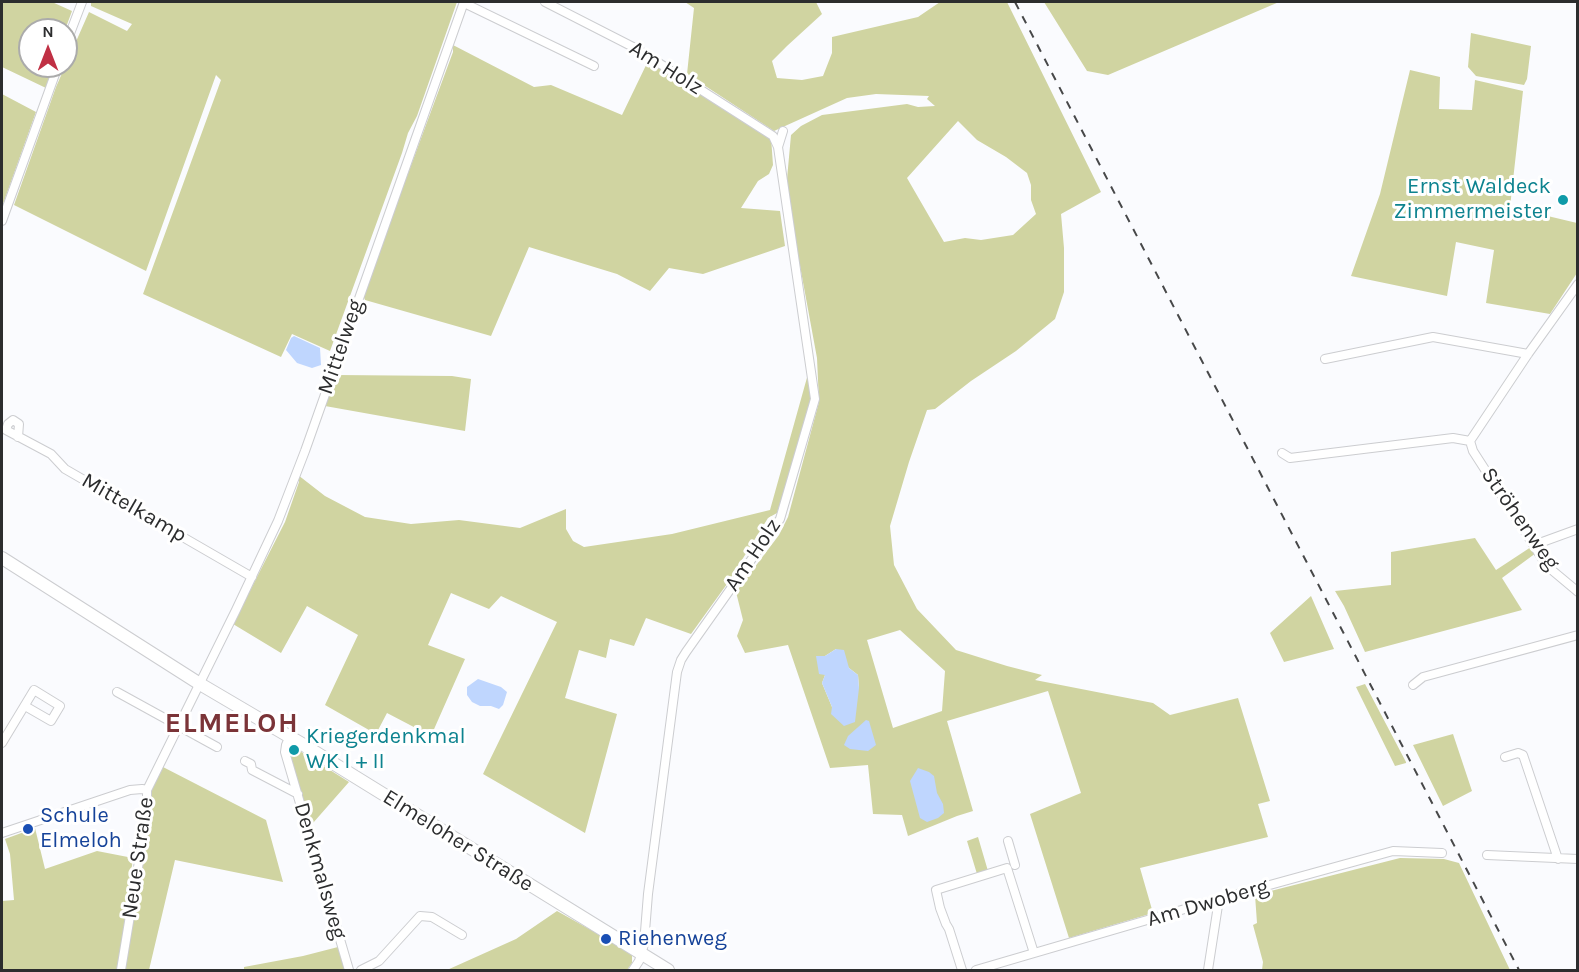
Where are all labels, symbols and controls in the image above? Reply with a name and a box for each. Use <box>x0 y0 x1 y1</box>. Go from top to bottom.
north arrow <box>18 18 78 78</box>
text: N <box>42 22 54 41</box>
street label: Am Holz <box>624 35 708 101</box>
place label: Ernst Waldeck Zimmermeister <box>1394 174 1551 226</box>
marker: Ernst Waldeck Zimmermeister <box>1556 193 1570 207</box>
street label: Mittelweg <box>312 296 370 398</box>
street label: Ströhenweg <box>1475 463 1565 575</box>
street label: Mittelkamp <box>77 467 191 549</box>
street label: Am Holz <box>719 514 787 596</box>
district label: ELMELOH <box>165 707 299 741</box>
place label: Kriegerdenkmal WK I + II <box>306 724 466 776</box>
marker: Kriegerdenkmal WK I + II <box>287 743 301 757</box>
street label: Elmeloher Straße <box>378 784 538 898</box>
street label: Neue Straße <box>116 795 160 921</box>
street label: Denkmalsweg <box>288 799 352 943</box>
place label: Schule Elmeloh <box>40 803 122 854</box>
marker: Schule Elmeloh <box>21 822 35 836</box>
street label: Am Dwoberg <box>1144 873 1272 933</box>
place label: Riehenweg <box>618 926 727 952</box>
marker: Riehenweg <box>599 932 613 946</box>

